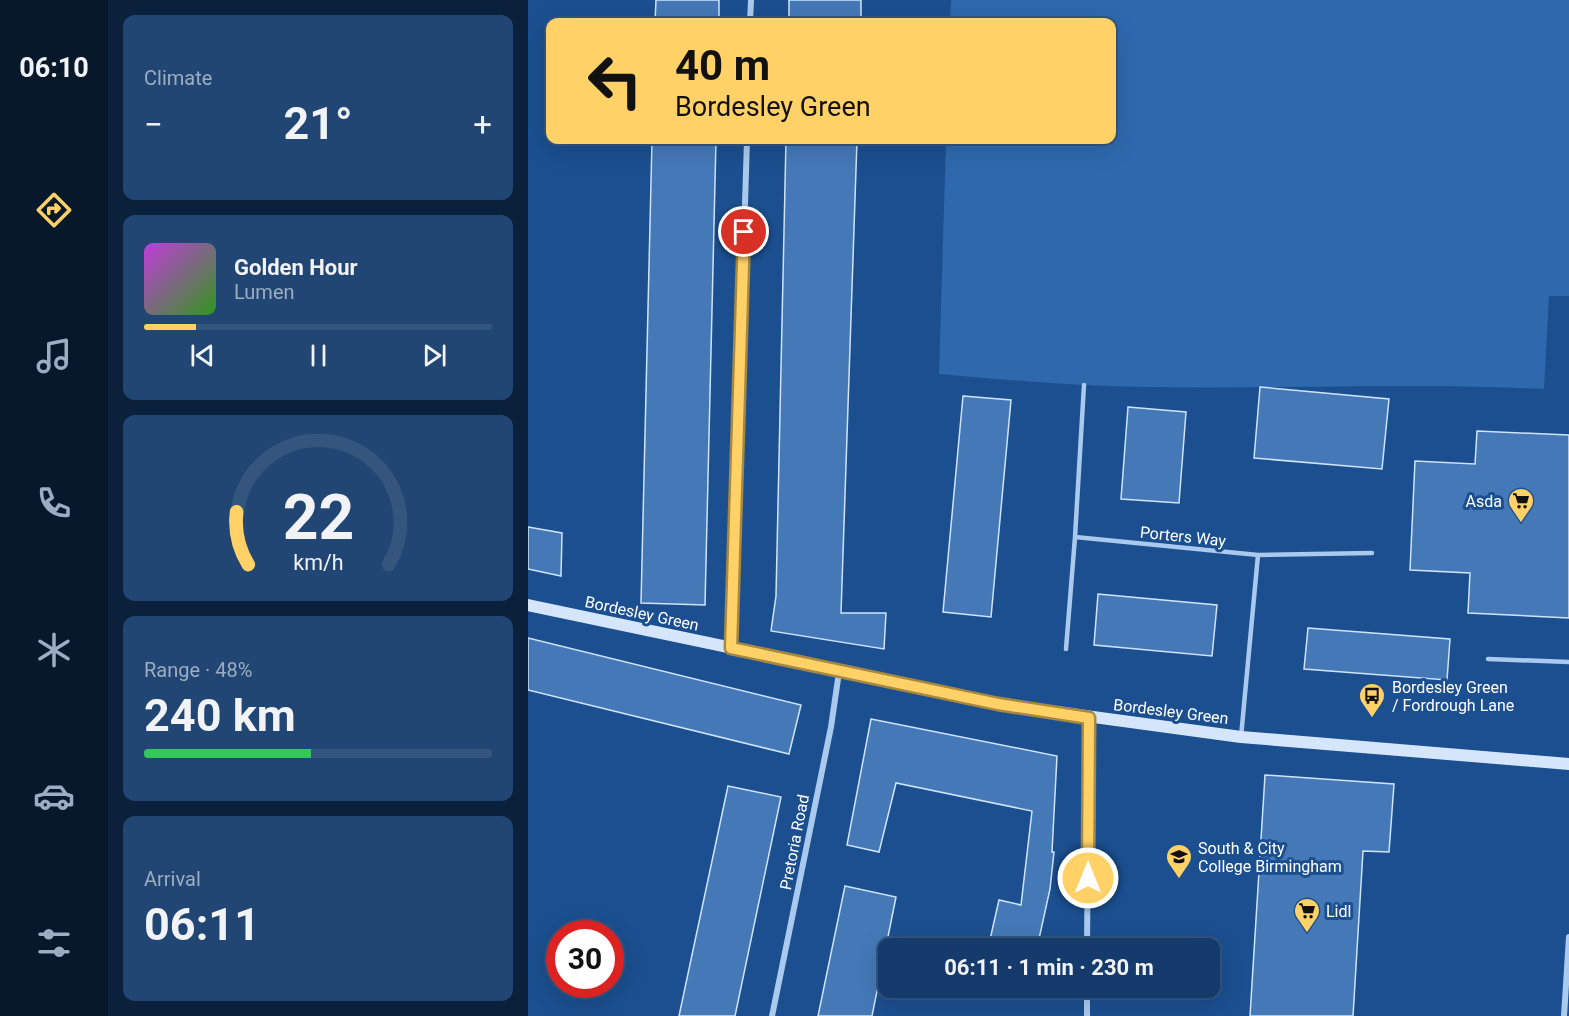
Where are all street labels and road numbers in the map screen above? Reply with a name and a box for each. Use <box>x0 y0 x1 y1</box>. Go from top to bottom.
street label: Porters Way <box>1139 523 1227 551</box>
street label: Bordesley Green <box>583 592 701 635</box>
street label: Bordesley Green <box>1112 695 1230 728</box>
street label: Pretoria Road <box>776 793 813 891</box>

